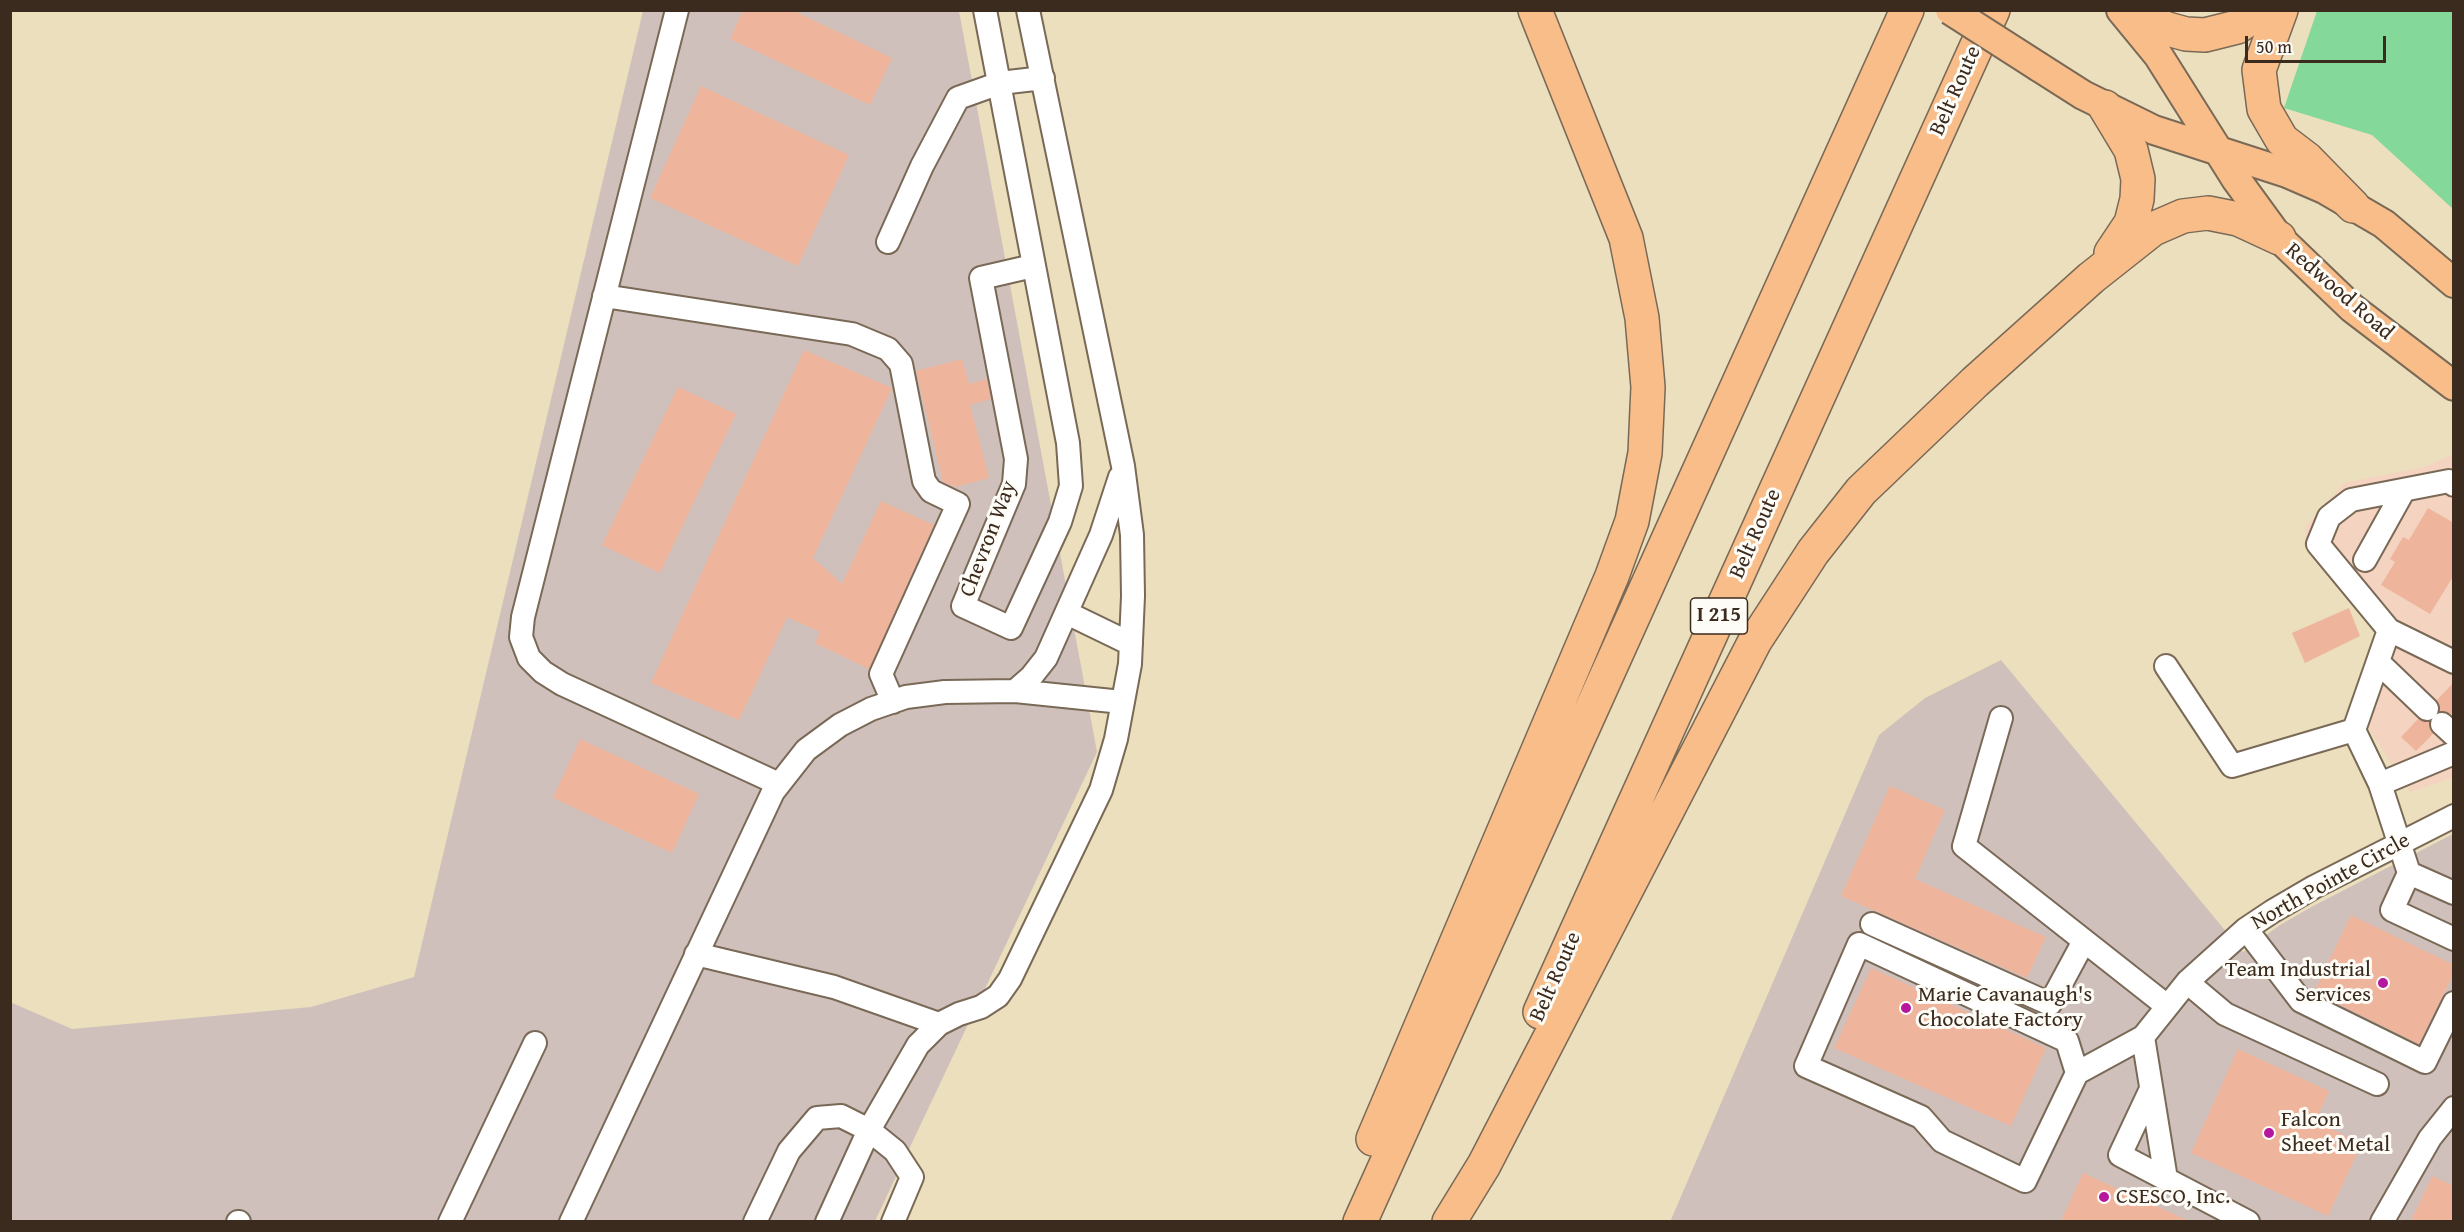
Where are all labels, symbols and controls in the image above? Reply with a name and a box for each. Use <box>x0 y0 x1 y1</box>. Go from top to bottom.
scale bar <box>2248 24 2389 62</box>
text: 50 m <box>2256 33 2292 60</box>
street label: Belt Route <box>1925 42 1987 140</box>
street label: Redwood Road <box>2279 238 2399 346</box>
street label: Chevron Way <box>955 477 1023 601</box>
street label: Belt Route <box>1725 485 1787 583</box>
road number: I 215 <box>1690 598 1748 634</box>
street label: North Pointe Circle <box>2247 828 2415 936</box>
street label: Belt Route <box>1525 928 1587 1026</box>
place label: Team Industrial Services <box>2225 957 2371 1008</box>
marker: Team Industrial Services <box>2376 976 2390 990</box>
place label: Marie Cavanaugh's Chocolate Factory <box>1918 982 2092 1034</box>
marker: Marie Cavanaugh's Chocolate Factory <box>1899 1001 1913 1015</box>
place label: Falcon Sheet Metal <box>2281 1107 2390 1158</box>
marker: Falcon Sheet Metal <box>2262 1126 2276 1140</box>
place label: CSESCO, Inc. <box>2116 1184 2230 1210</box>
marker: CSESCO, Inc. <box>2097 1190 2111 1204</box>

